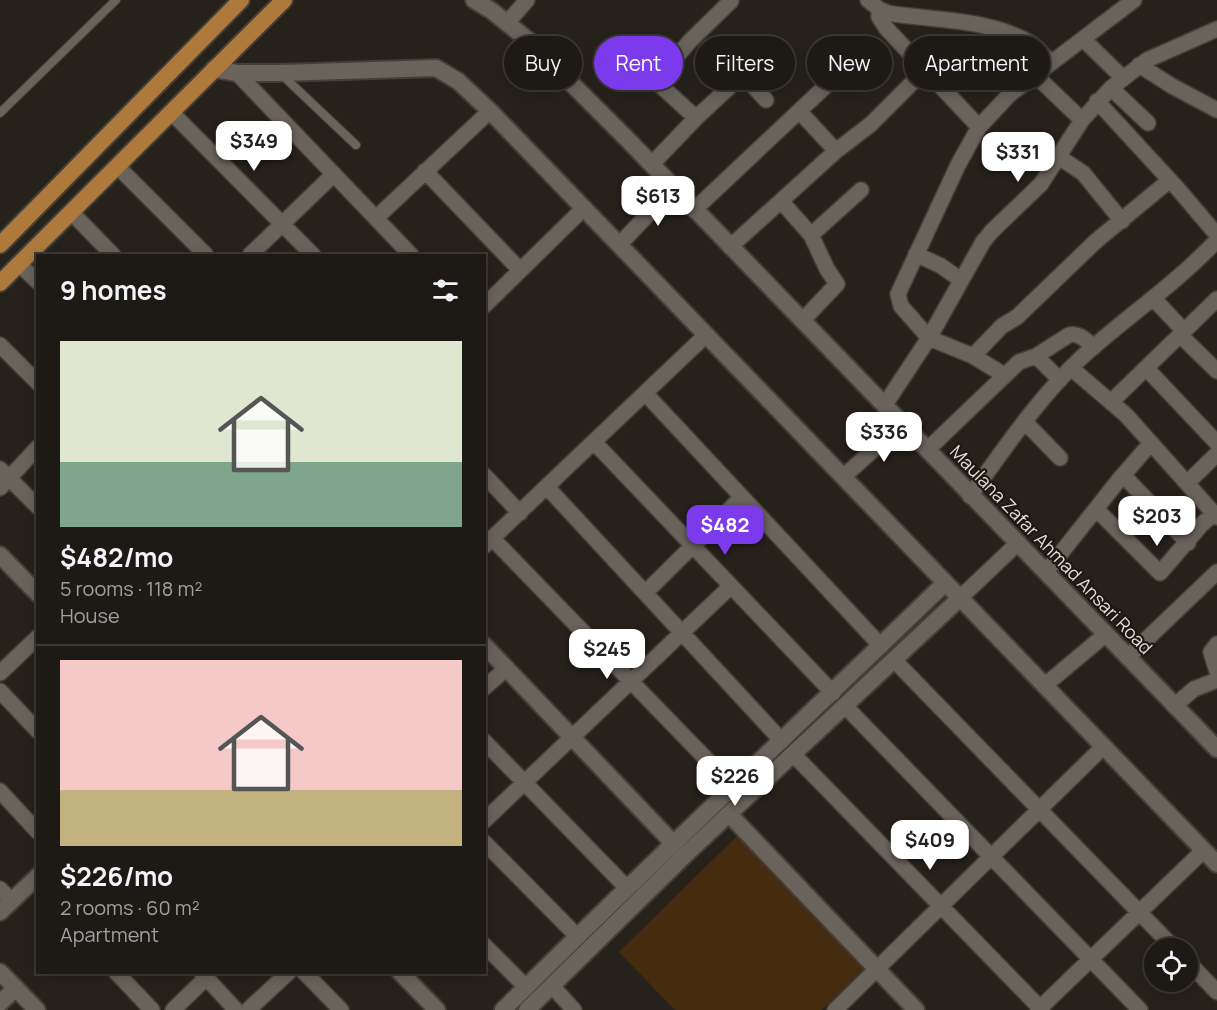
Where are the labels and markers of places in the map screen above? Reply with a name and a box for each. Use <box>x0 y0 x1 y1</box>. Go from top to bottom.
pin: $349 <box>218 121 290 172</box>
pin: $331 <box>982 132 1054 183</box>
pin: $613 <box>622 176 694 227</box>
pin: $336 <box>848 412 920 463</box>
pin: $203 <box>1121 496 1193 547</box>
pin: $482 <box>689 505 761 556</box>
pin: $245 <box>571 629 643 680</box>
pin: $226 <box>699 756 771 807</box>
pin: $409 <box>894 820 966 871</box>

